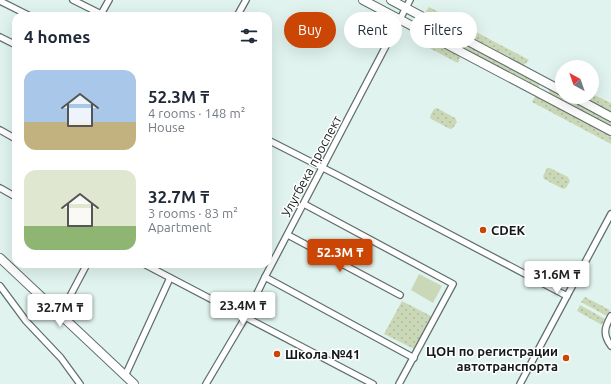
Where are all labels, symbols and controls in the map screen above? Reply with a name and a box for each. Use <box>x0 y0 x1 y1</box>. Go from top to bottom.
chip: Buy <box>284 12 336 48</box>
chip: Rent <box>344 12 402 48</box>
chip: Filters <box>410 12 477 48</box>
icon: filters <box>238 25 260 47</box>
text: 4 homes <box>24 27 90 46</box>
north arrow <box>555 60 599 104</box>
map controls <box>555 60 599 104</box>
icon: home <box>56 86 104 134</box>
text: 52.3M ₸ <box>148 87 210 106</box>
text: 4 rooms · 148 m² <box>148 106 245 120</box>
street label: Улугбека проспект <box>278 113 344 219</box>
text: House <box>148 120 185 134</box>
icon: home <box>56 186 104 234</box>
text: 32.7M ₸ <box>148 187 210 206</box>
text: 3 rooms · 83 m² <box>148 206 238 220</box>
text: Apartment <box>148 220 212 234</box>
place label: CDEK <box>491 223 526 237</box>
marker: CDEK <box>478 225 488 235</box>
pin: 52.3M ₸ <box>303 239 377 273</box>
text: 52.3M ₸ <box>316 245 364 259</box>
pin: 31.6M ₸ <box>520 261 594 295</box>
text: 31.6M ₸ <box>533 267 581 281</box>
pin: 23.4M ₸ <box>206 292 280 326</box>
pin: 32.7M ₸ <box>23 294 97 328</box>
text: 23.4M ₸ <box>219 298 267 312</box>
text: 32.7M ₸ <box>36 300 84 314</box>
place label: ЦОН по регистрации автотранспорта <box>426 344 558 373</box>
place label: Школа №41 <box>285 347 360 361</box>
marker: Школа №41 <box>272 349 282 359</box>
marker: ЦОН по регистрации автотранспорта <box>561 353 571 363</box>

